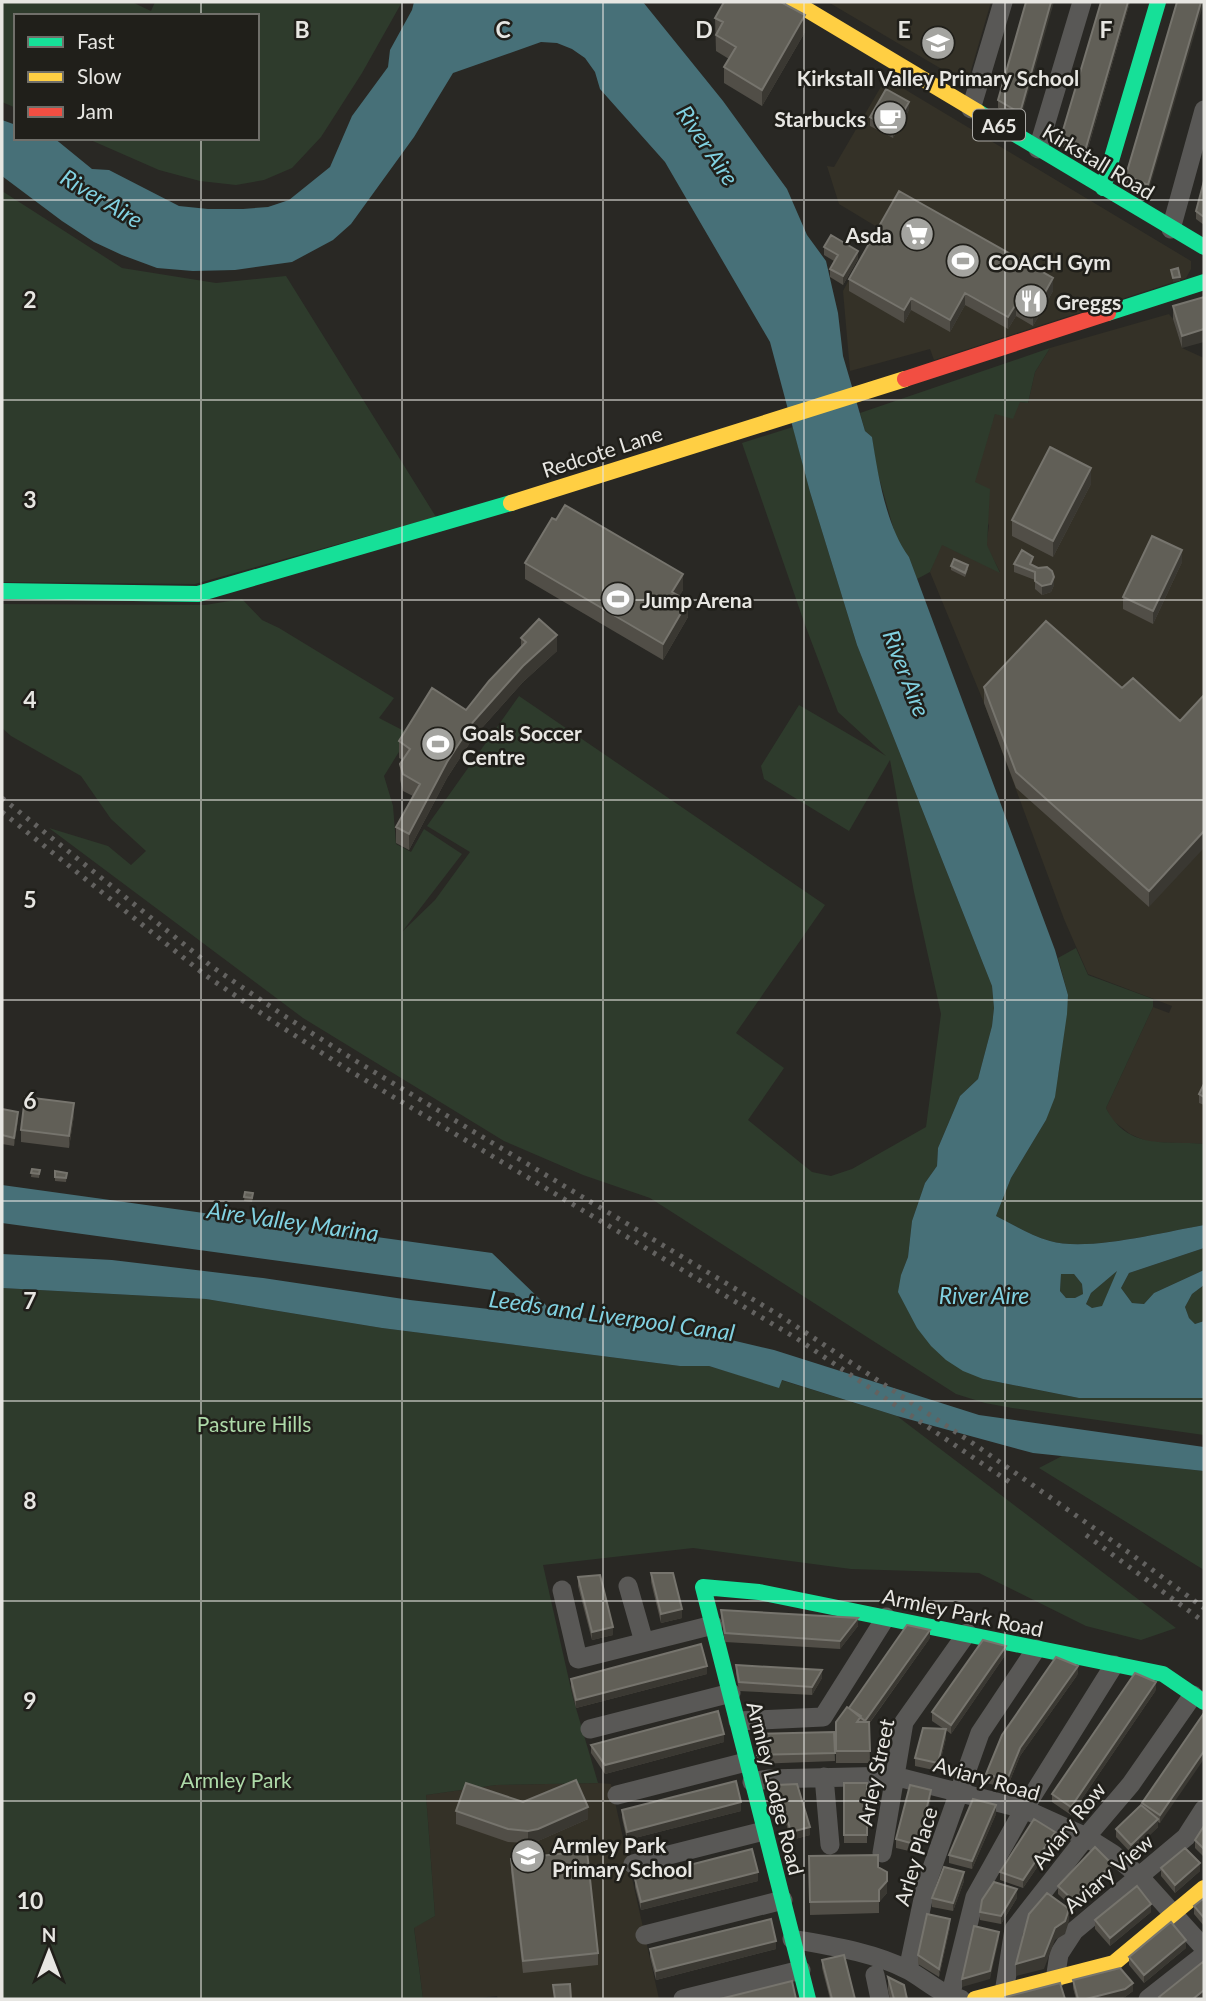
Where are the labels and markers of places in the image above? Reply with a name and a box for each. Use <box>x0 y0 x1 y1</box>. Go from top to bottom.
school or university icon: Kirkstall Valley Primary School <box>919 24 957 62</box>
place label: Kirkstall Valley Primary School <box>797 65 1079 90</box>
cafe icon: Starbucks <box>871 99 909 137</box>
place label: Starbucks <box>774 106 866 131</box>
supermarket icon: Asda <box>898 215 936 253</box>
place label: Asda <box>845 222 892 247</box>
sports icon: COACH Gym <box>944 242 982 280</box>
place label: COACH Gym <box>988 249 1111 274</box>
restaurant icon: Greggs <box>1012 282 1050 320</box>
place label: Greggs <box>1056 289 1121 314</box>
sports icon: Jump Arena <box>599 580 637 618</box>
place label: Jump Arena <box>642 587 752 612</box>
place label: Goals Soccer Centre <box>462 720 582 769</box>
sports icon: Goals Soccer Centre <box>419 725 457 763</box>
place label: Armley Park Primary School <box>551 1832 693 1881</box>
school or university icon: Armley Park Primary School <box>509 1837 547 1875</box>

